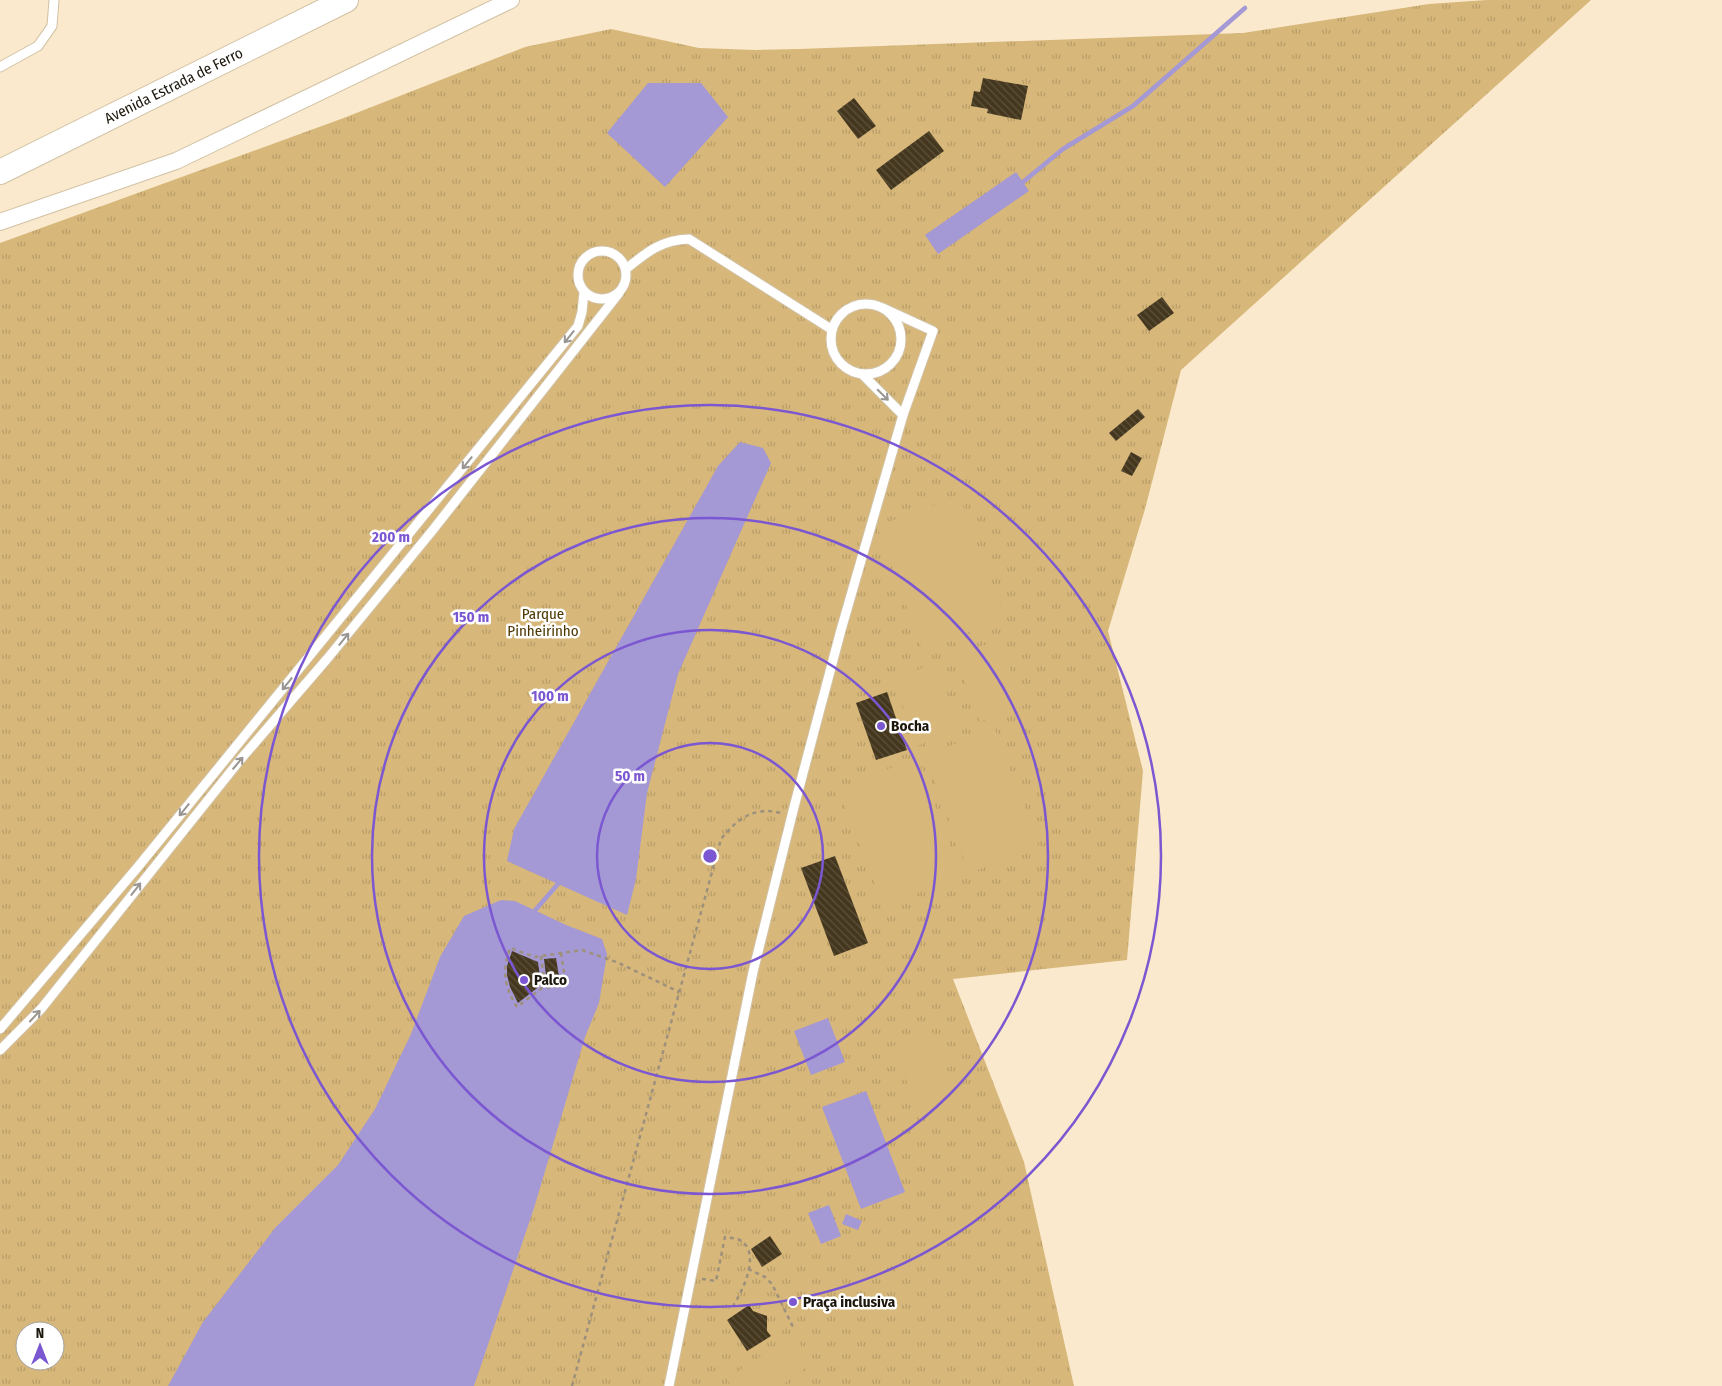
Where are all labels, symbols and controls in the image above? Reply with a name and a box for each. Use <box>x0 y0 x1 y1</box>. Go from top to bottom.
street label: Avenida Estrada de Ferro <box>101 44 246 128</box>
one-way arrow <box>564 330 575 343</box>
one-way arrow <box>877 389 890 401</box>
one-way arrow <box>462 456 473 469</box>
text: 200 m <box>371 528 410 546</box>
park label: Parque Pinheirinho <box>507 605 579 640</box>
text: 150 m <box>453 608 489 626</box>
one-way arrow <box>338 633 349 646</box>
one-way arrow <box>281 677 292 690</box>
text: 100 m <box>531 687 569 705</box>
place label: Bocha <box>891 717 930 735</box>
marker: Bocha <box>875 720 887 732</box>
one-way arrow <box>232 756 244 769</box>
text: 50 m <box>615 767 645 785</box>
one-way arrow <box>179 803 190 816</box>
centre of rings <box>701 847 719 865</box>
one-way arrow <box>131 883 142 896</box>
place label: Palco <box>534 971 567 989</box>
marker: Palco <box>518 974 530 986</box>
one-way arrow <box>29 1010 41 1023</box>
place label: Praça inclusiva <box>803 1293 896 1312</box>
marker: Praça inclusiva <box>787 1296 799 1308</box>
north arrow <box>15 1321 65 1371</box>
text: N <box>36 1325 44 1342</box>

